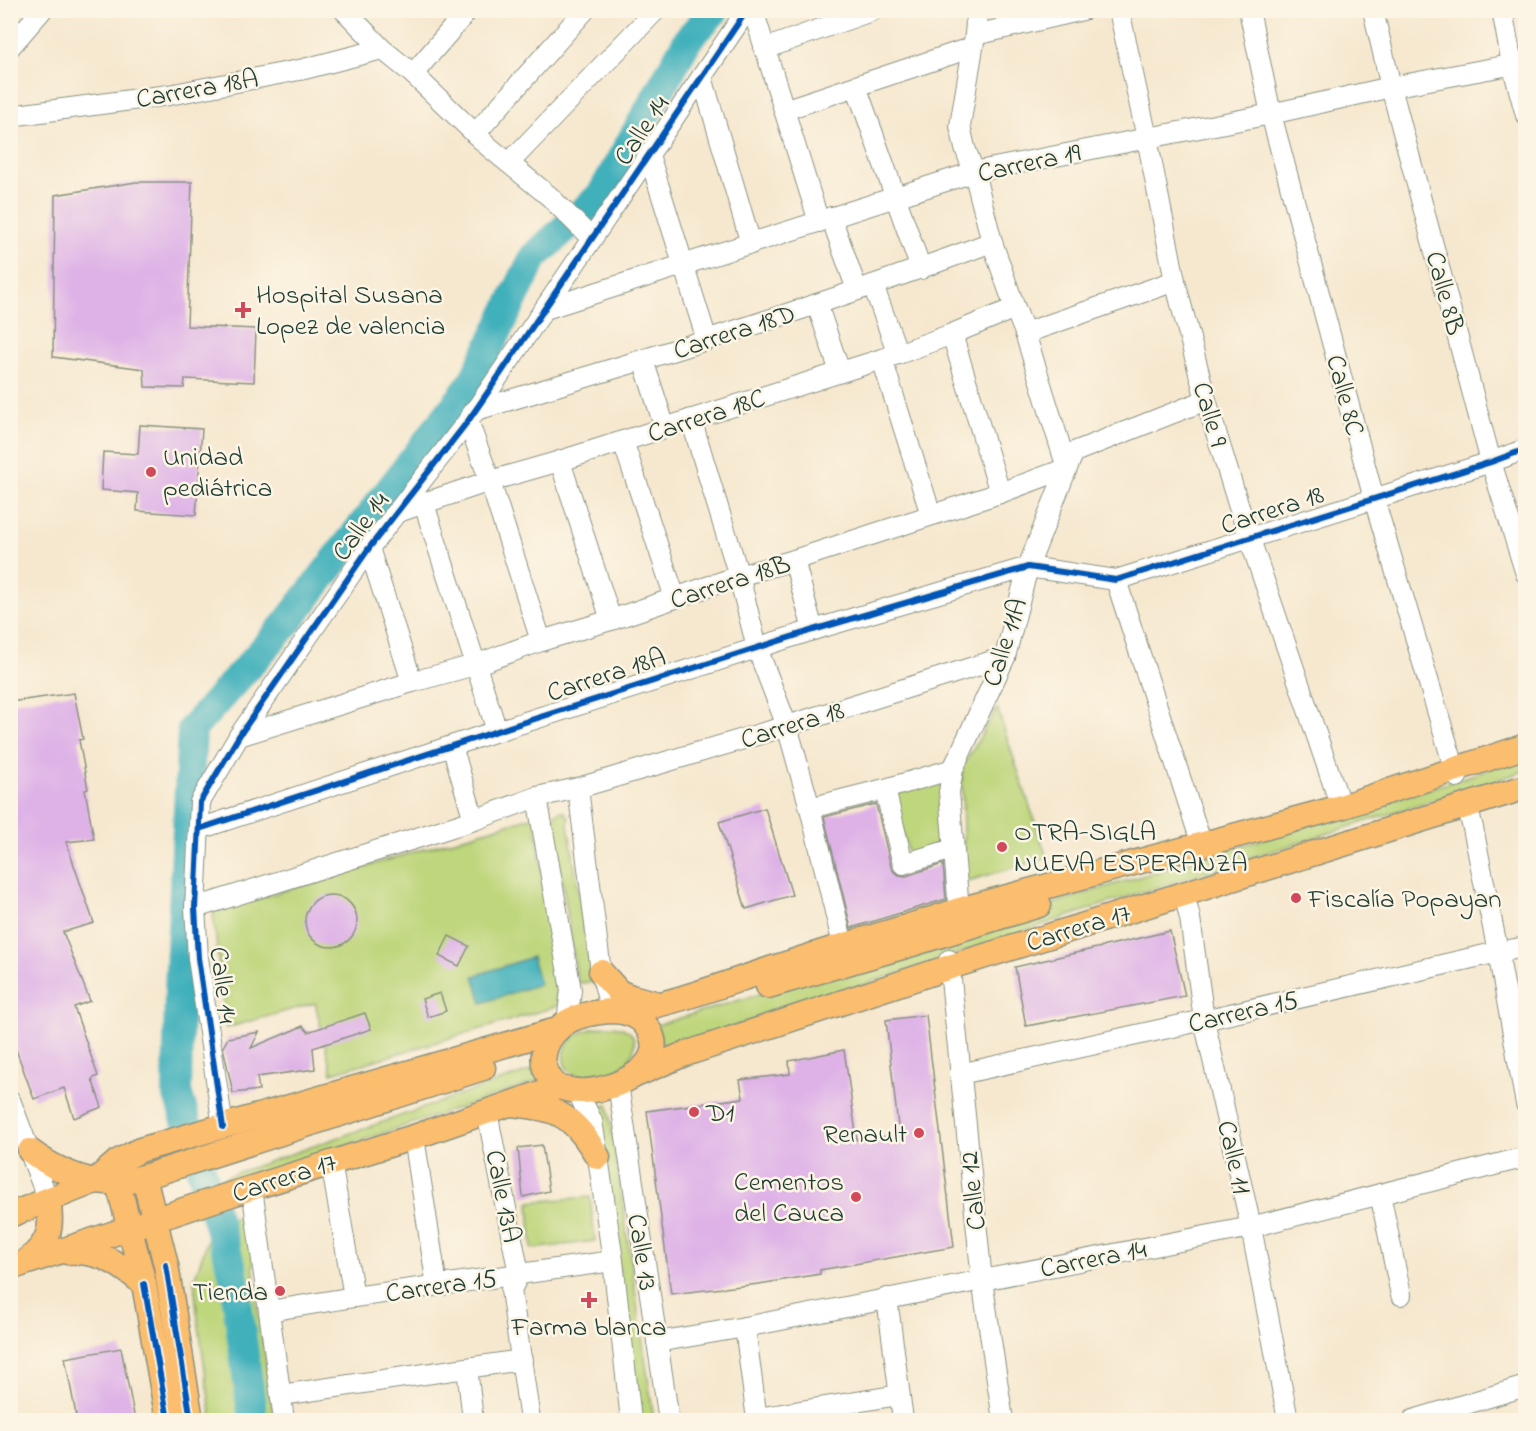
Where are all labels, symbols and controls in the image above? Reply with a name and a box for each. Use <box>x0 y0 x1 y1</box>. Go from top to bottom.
street label: Carrera 18A <box>133 61 262 120</box>
street label: Calle 14 <box>605 89 681 174</box>
street label: Carrera 19 <box>974 134 1085 194</box>
street label: Calle 8B <box>1414 247 1474 340</box>
place label: Hospital Susana Lopez de valencia <box>256 277 445 347</box>
street label: Carrera 18D <box>669 295 801 371</box>
marker: Hospital Susana Lopez de valencia <box>234 301 252 319</box>
street label: Calle 8C <box>1314 351 1373 440</box>
street label: Calle 9 <box>1181 378 1236 452</box>
street label: Carrera 18C <box>643 380 771 455</box>
place label: Unidad pediátrica <box>163 439 272 509</box>
marker: Unidad pediátrica <box>144 465 158 479</box>
street label: Carrera 18 <box>1216 476 1330 546</box>
street label: Calle 14 <box>324 485 400 570</box>
street label: Carrera 18B <box>665 546 796 621</box>
street label: Calle 11A <box>974 593 1039 692</box>
street label: Carrera 18A <box>542 639 671 714</box>
street label: Carrera 18 <box>736 692 849 761</box>
place label: OTRA-SIGLA NUEVA ESPERANZA <box>1014 814 1248 884</box>
marker: OTRA-SIGLA NUEVA ESPERANZA <box>995 840 1009 854</box>
place label: Fiscalía Popayan <box>1307 881 1502 920</box>
marker: Fiscalía Popayan <box>1289 891 1303 905</box>
street label: Carrera 17 <box>1022 895 1136 964</box>
street label: Calle 14 <box>197 945 246 1026</box>
street label: Carrera 15 <box>1185 982 1303 1045</box>
place label: D1 <box>705 1095 734 1134</box>
marker: D1 <box>687 1105 701 1119</box>
place label: Renault <box>823 1116 907 1155</box>
street label: Calle 11 <box>1205 1117 1260 1198</box>
marker: Renault <box>912 1126 926 1140</box>
street label: Carrera 17 <box>228 1144 342 1215</box>
street label: Calle 13A <box>473 1147 530 1246</box>
street label: Calle 12 <box>951 1149 998 1232</box>
place label: Cementos del Cauca <box>734 1164 844 1234</box>
marker: Cementos del Cauca <box>849 1190 863 1204</box>
street label: Calle 13 <box>615 1211 666 1293</box>
street label: Carrera 14 <box>1037 1231 1150 1290</box>
street label: Carrera 15 <box>383 1260 500 1315</box>
place label: Tienda <box>193 1274 268 1313</box>
marker: Tienda <box>273 1284 287 1298</box>
marker: Farma blanca <box>582 1293 596 1307</box>
place label: Farma blanca <box>510 1309 667 1348</box>

